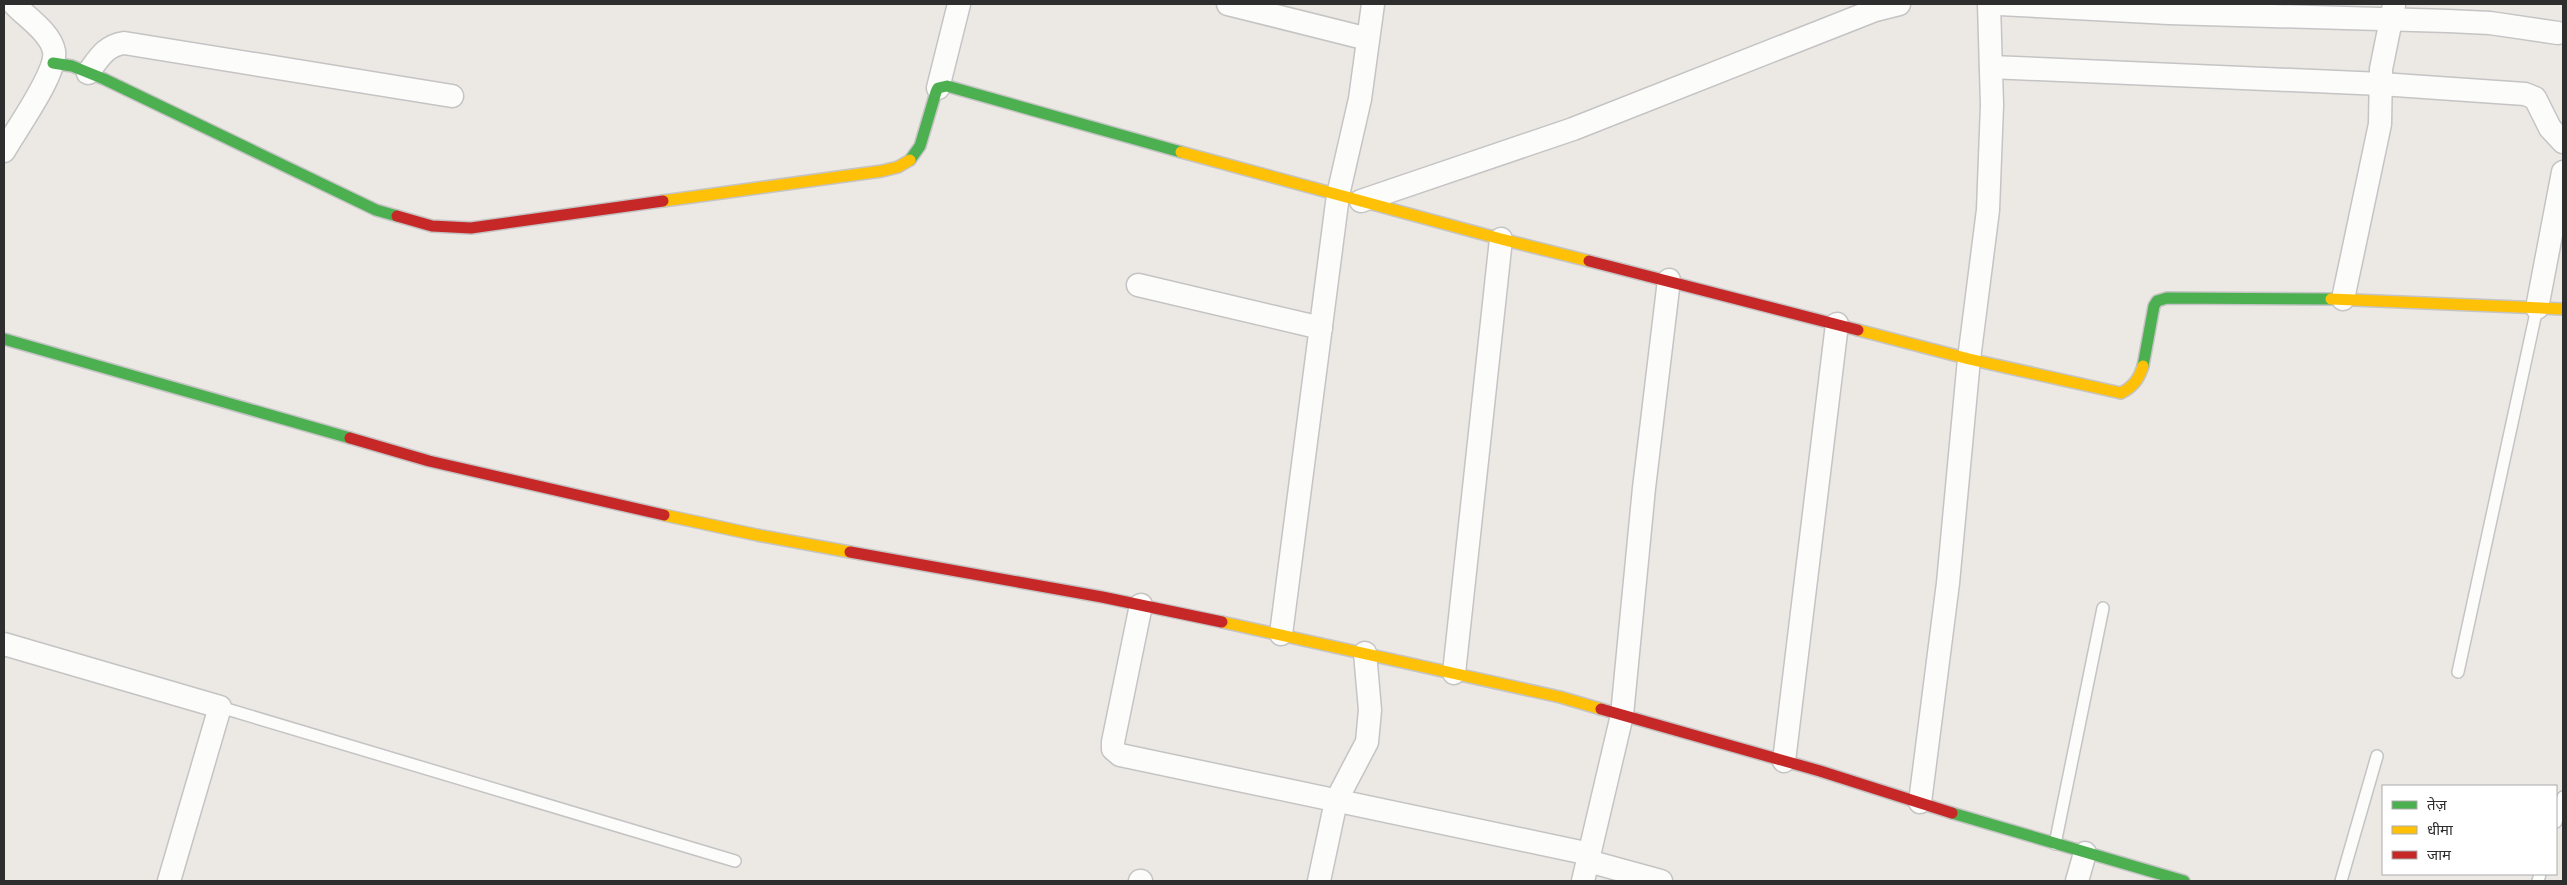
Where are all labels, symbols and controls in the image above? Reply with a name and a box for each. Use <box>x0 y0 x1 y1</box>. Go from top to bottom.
legend <box>2382 785 2557 875</box>
text: तेज़ <box>2427 795 2448 814</box>
text: धीमा <box>2427 820 2454 839</box>
text: जाम <box>2427 845 2452 864</box>

